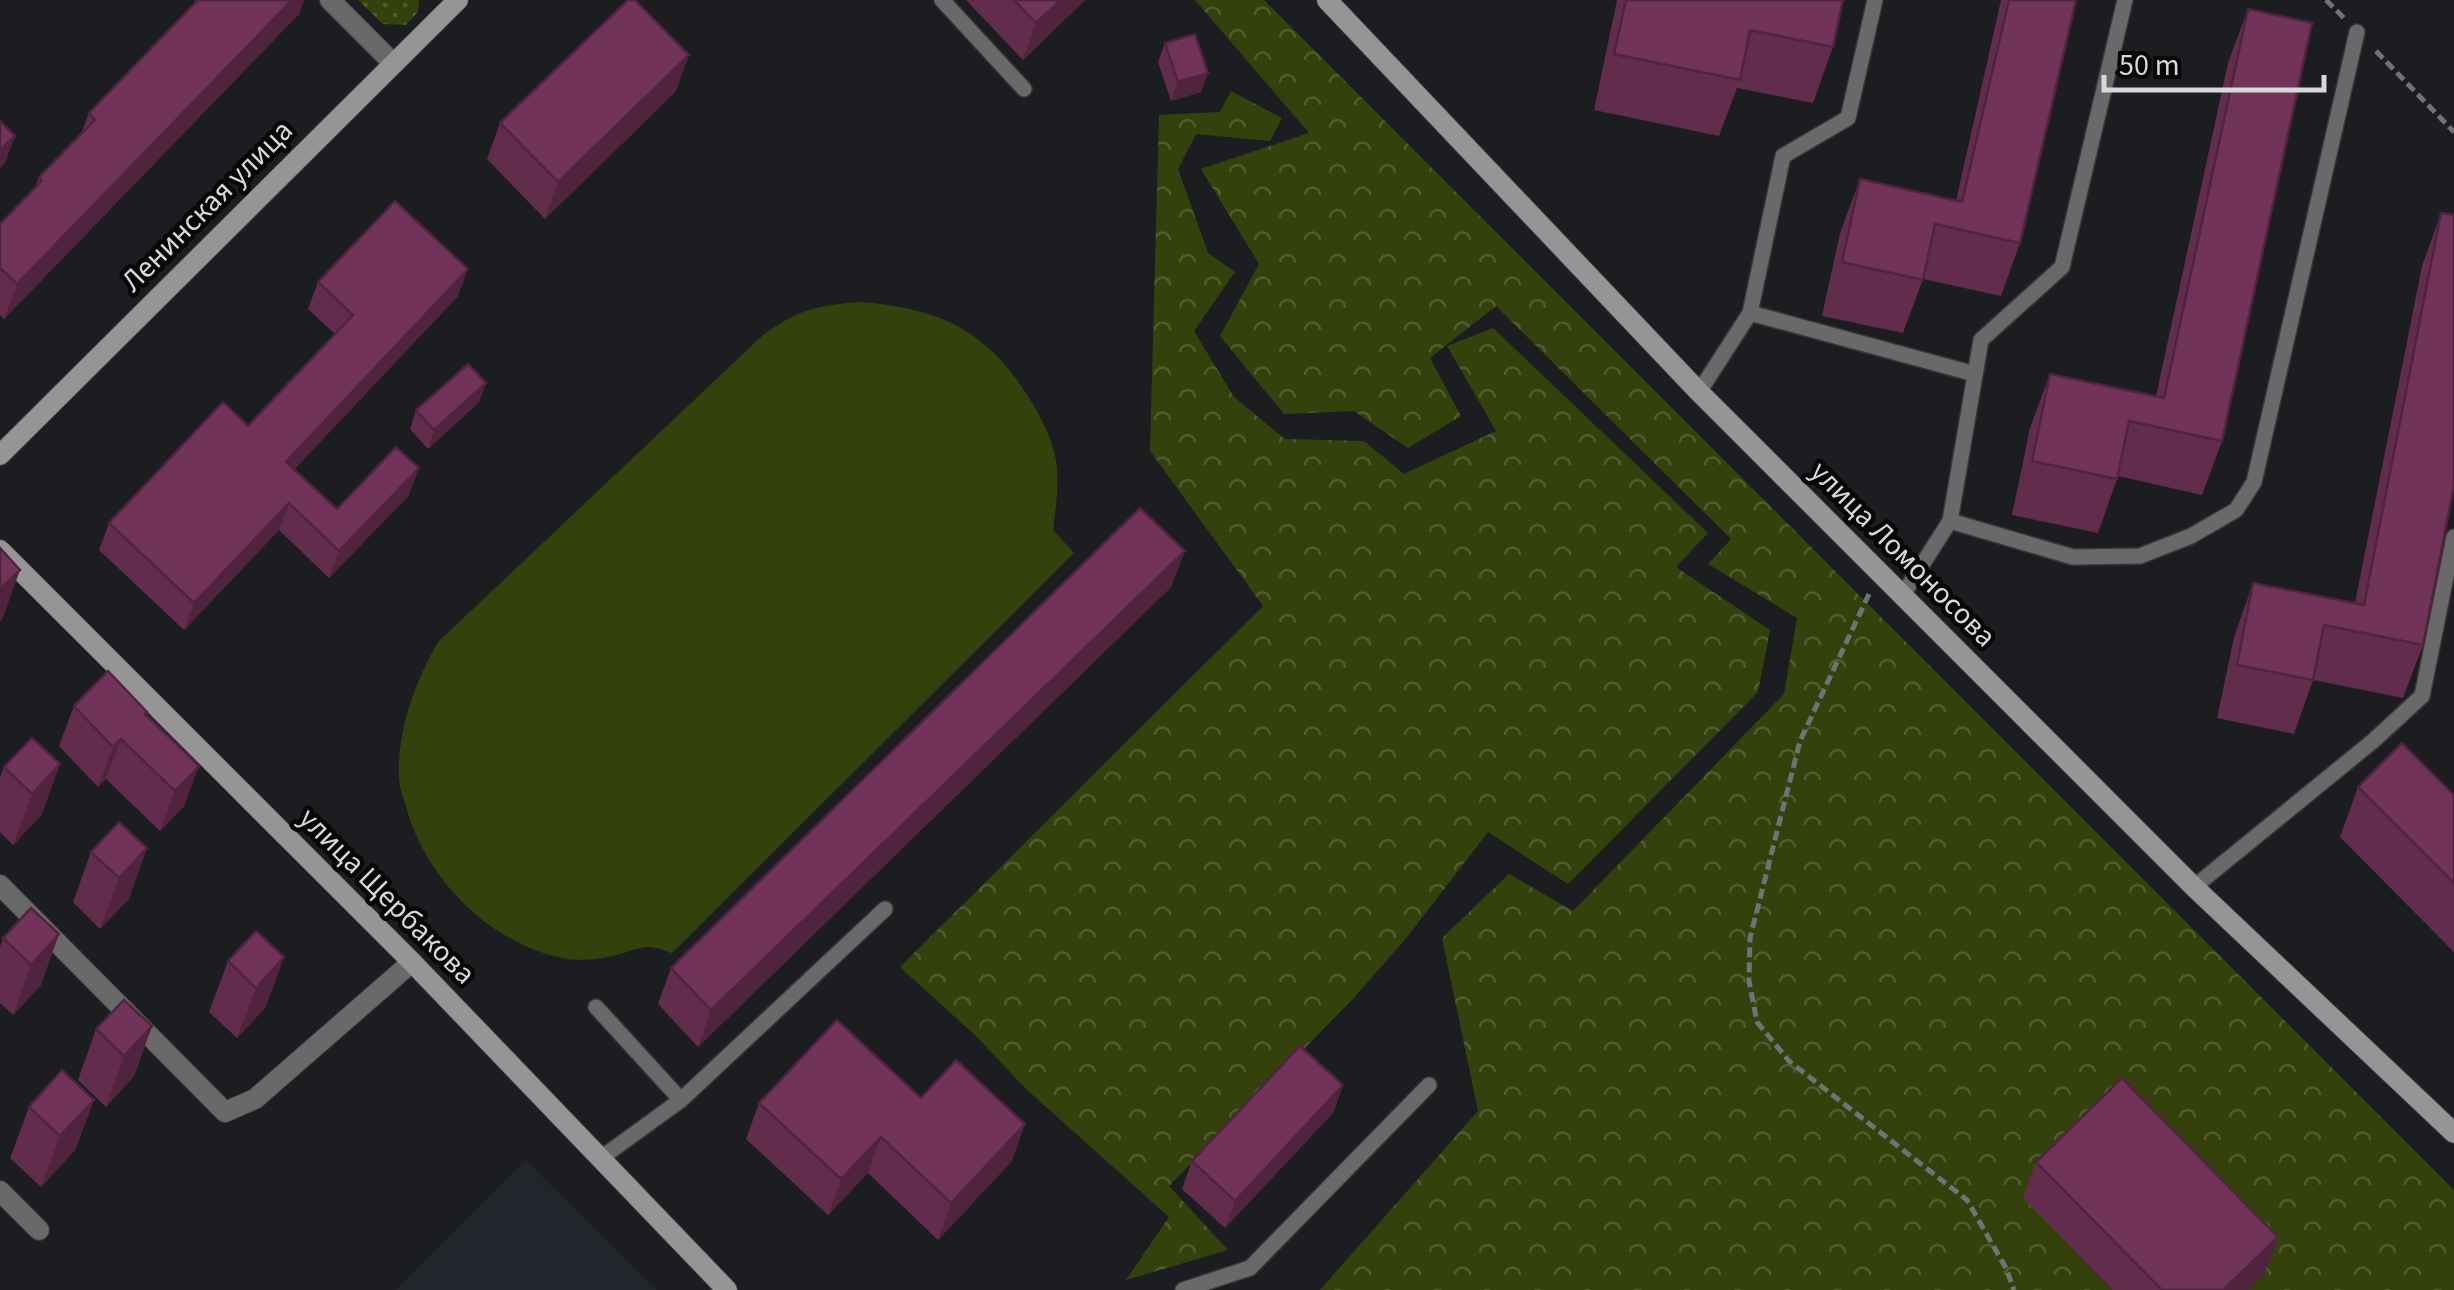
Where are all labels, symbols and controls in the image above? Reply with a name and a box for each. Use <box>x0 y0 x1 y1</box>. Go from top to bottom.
scale bar <box>2104 30 2324 92</box>
text: 50 m <box>2119 44 2180 87</box>
street label: Ленинская улица <box>111 110 303 302</box>
street label: улица Ломоносова <box>1800 451 2006 657</box>
street label: улица Щербакова <box>289 798 485 994</box>

